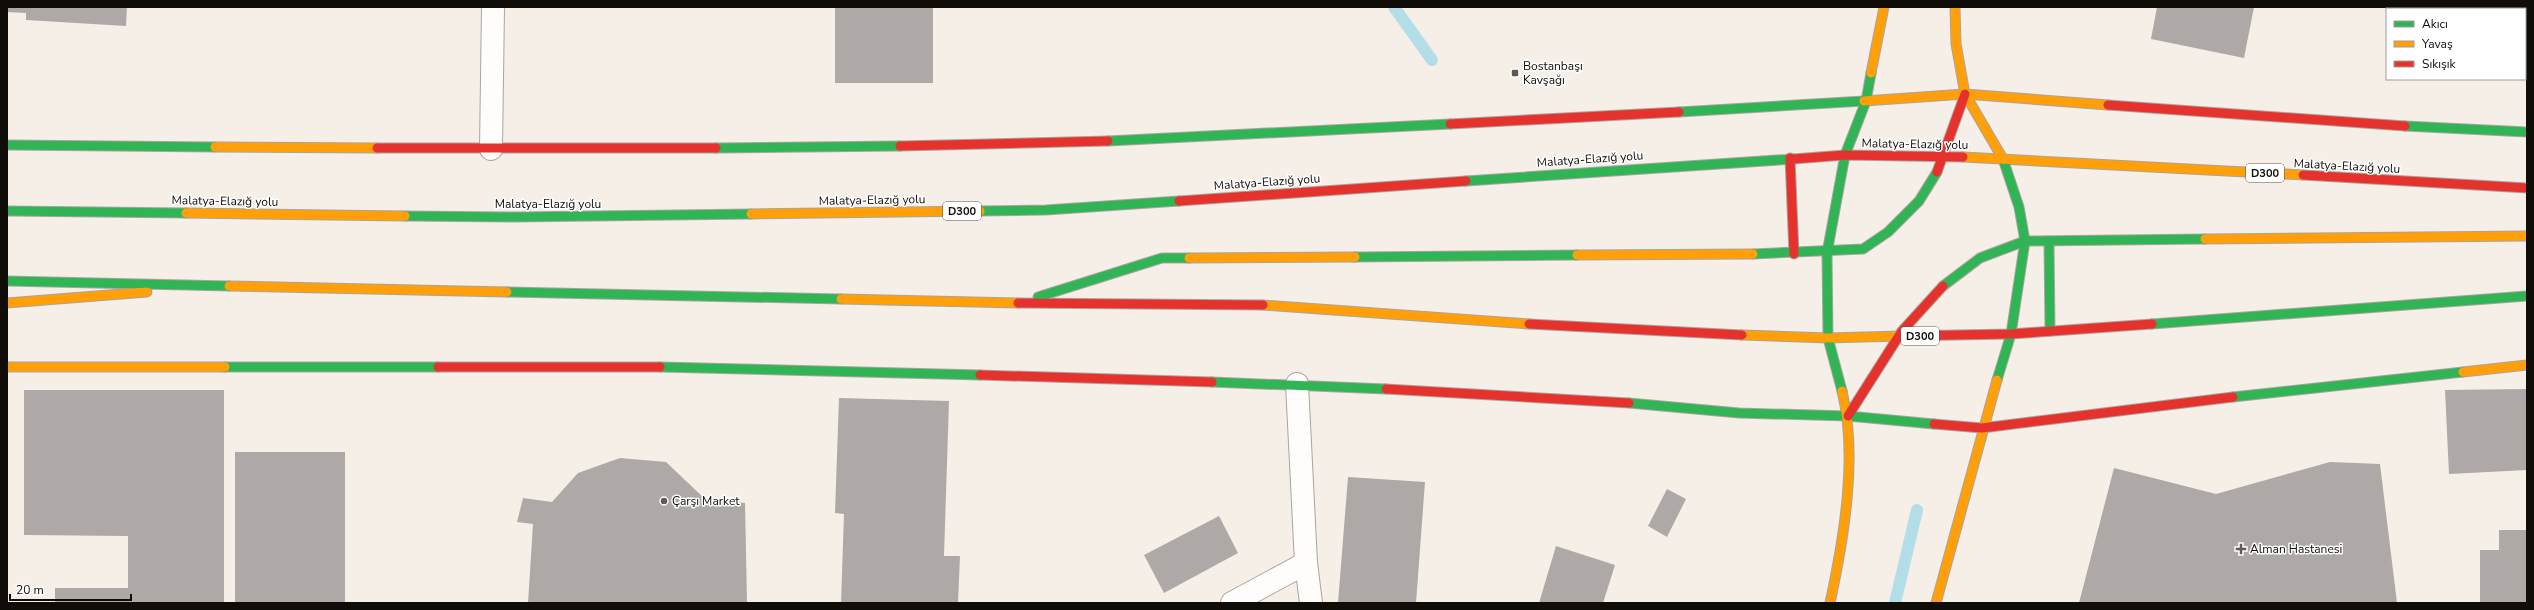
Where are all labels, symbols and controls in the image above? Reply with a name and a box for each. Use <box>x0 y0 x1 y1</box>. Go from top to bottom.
legend <box>2386 8 2526 80</box>
text: Akıcı <box>2422 16 2448 32</box>
text: Yavaş <box>2421 36 2453 52</box>
text: Sıkışık <box>2422 56 2457 72</box>
place label: Bostanbaşı Kavşağı <box>1523 58 1583 88</box>
marker: Bostanbaşı Kavşağı <box>1510 68 1520 78</box>
street label: Malatya-Elazığ yolu <box>1862 135 1968 153</box>
street label: Malatya-Elazığ yolu <box>1536 147 1644 171</box>
street label: Malatya-Elazığ yolu <box>2293 155 2401 177</box>
road number: D300 <box>2246 164 2284 182</box>
street label: Malatya-Elazığ yolu <box>1213 170 1321 194</box>
street label: Malatya-Elazığ yolu <box>819 191 925 209</box>
street label: Malatya-Elazığ yolu <box>172 192 278 210</box>
street label: Malatya-Elazığ yolu <box>495 196 601 212</box>
road number: D300 <box>943 202 981 220</box>
road number: D300 <box>1901 327 1939 345</box>
place label: Çarşı Market <box>672 493 740 509</box>
marker: Çarşı Market <box>659 496 669 506</box>
place label: Alman Hastanesi <box>2250 541 2342 557</box>
marker: Alman Hastanesi <box>2235 543 2247 555</box>
scale bar <box>10 576 131 602</box>
text: 20 m <box>16 582 44 598</box>

